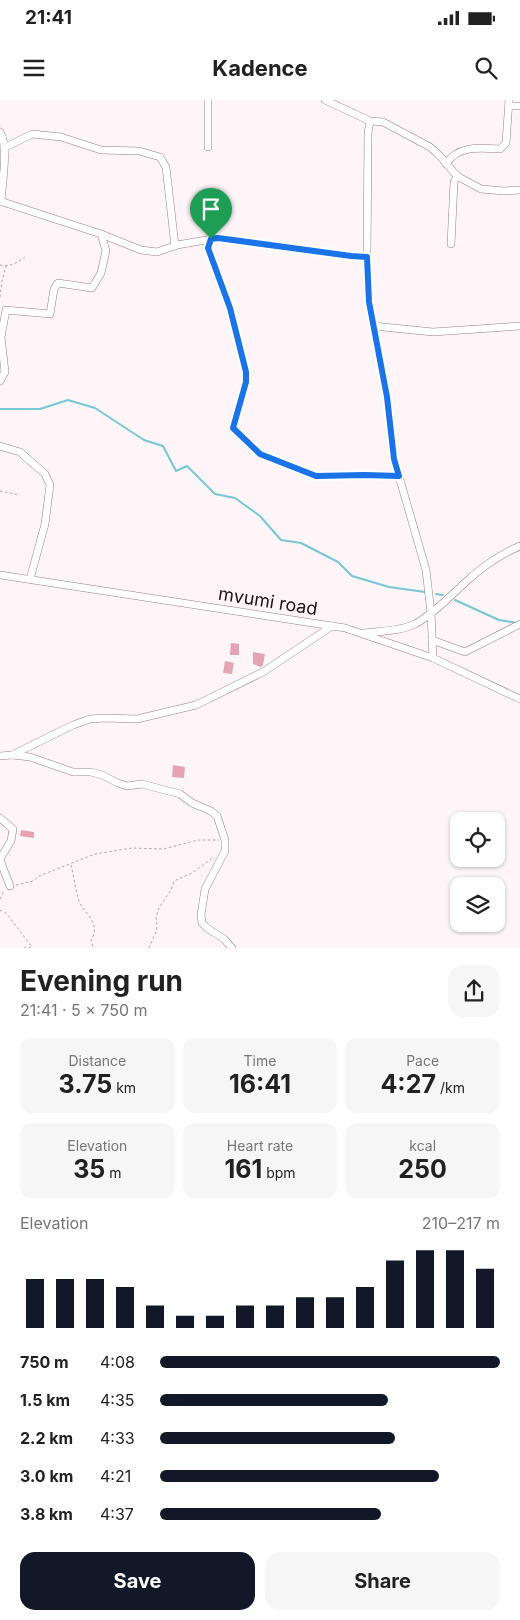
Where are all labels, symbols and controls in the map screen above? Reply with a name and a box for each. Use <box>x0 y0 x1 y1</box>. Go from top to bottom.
text: 21:41 <box>25 6 72 29</box>
icon: menu <box>20 54 48 82</box>
icon: search <box>472 54 500 82</box>
text: Kadence <box>212 55 308 81</box>
pin <box>190 188 232 239</box>
icon: arrive <box>197 195 225 223</box>
street label: mvumi road <box>217 583 319 619</box>
map controls <box>450 812 505 932</box>
button: locate <box>450 812 505 867</box>
button: layers <box>450 877 505 932</box>
text: Evening run <box>20 964 183 998</box>
button: share <box>448 965 500 1017</box>
text: 21:41 · 5 × 750 m <box>20 1000 148 1020</box>
text: Distance <box>68 1052 126 1069</box>
text: Time <box>244 1052 276 1069</box>
text: Pace <box>406 1052 439 1069</box>
text: 3.75 <box>59 1069 112 1099</box>
text: 16:41 <box>229 1069 291 1099</box>
text: 4:27 <box>380 1069 436 1099</box>
text: km <box>112 1079 136 1096</box>
text: /km <box>436 1079 465 1096</box>
text: Elevation <box>67 1137 127 1154</box>
text: Heart rate <box>227 1137 293 1154</box>
text: kcal <box>409 1137 436 1154</box>
text: 35 <box>73 1154 105 1184</box>
text: 161 <box>224 1154 262 1184</box>
text: 250 <box>398 1154 447 1184</box>
text: m <box>105 1164 121 1181</box>
text: bpm <box>262 1164 296 1181</box>
text: Elevation <box>20 1213 89 1233</box>
text: 210–217 m <box>422 1213 500 1233</box>
text: 750 m <box>20 1352 69 1372</box>
text: 4:08 <box>100 1352 135 1372</box>
text: 1.5 km <box>20 1390 70 1410</box>
text: 4:35 <box>100 1390 135 1410</box>
text: 2.2 km <box>20 1428 73 1448</box>
text: 4:33 <box>100 1428 135 1448</box>
text: 3.0 km <box>20 1466 73 1486</box>
text: 4:21 <box>100 1466 131 1486</box>
text: 3.8 km <box>20 1504 73 1524</box>
text: 4:37 <box>100 1504 134 1524</box>
button: Save <box>20 1552 255 1610</box>
button: Share <box>265 1552 500 1610</box>

